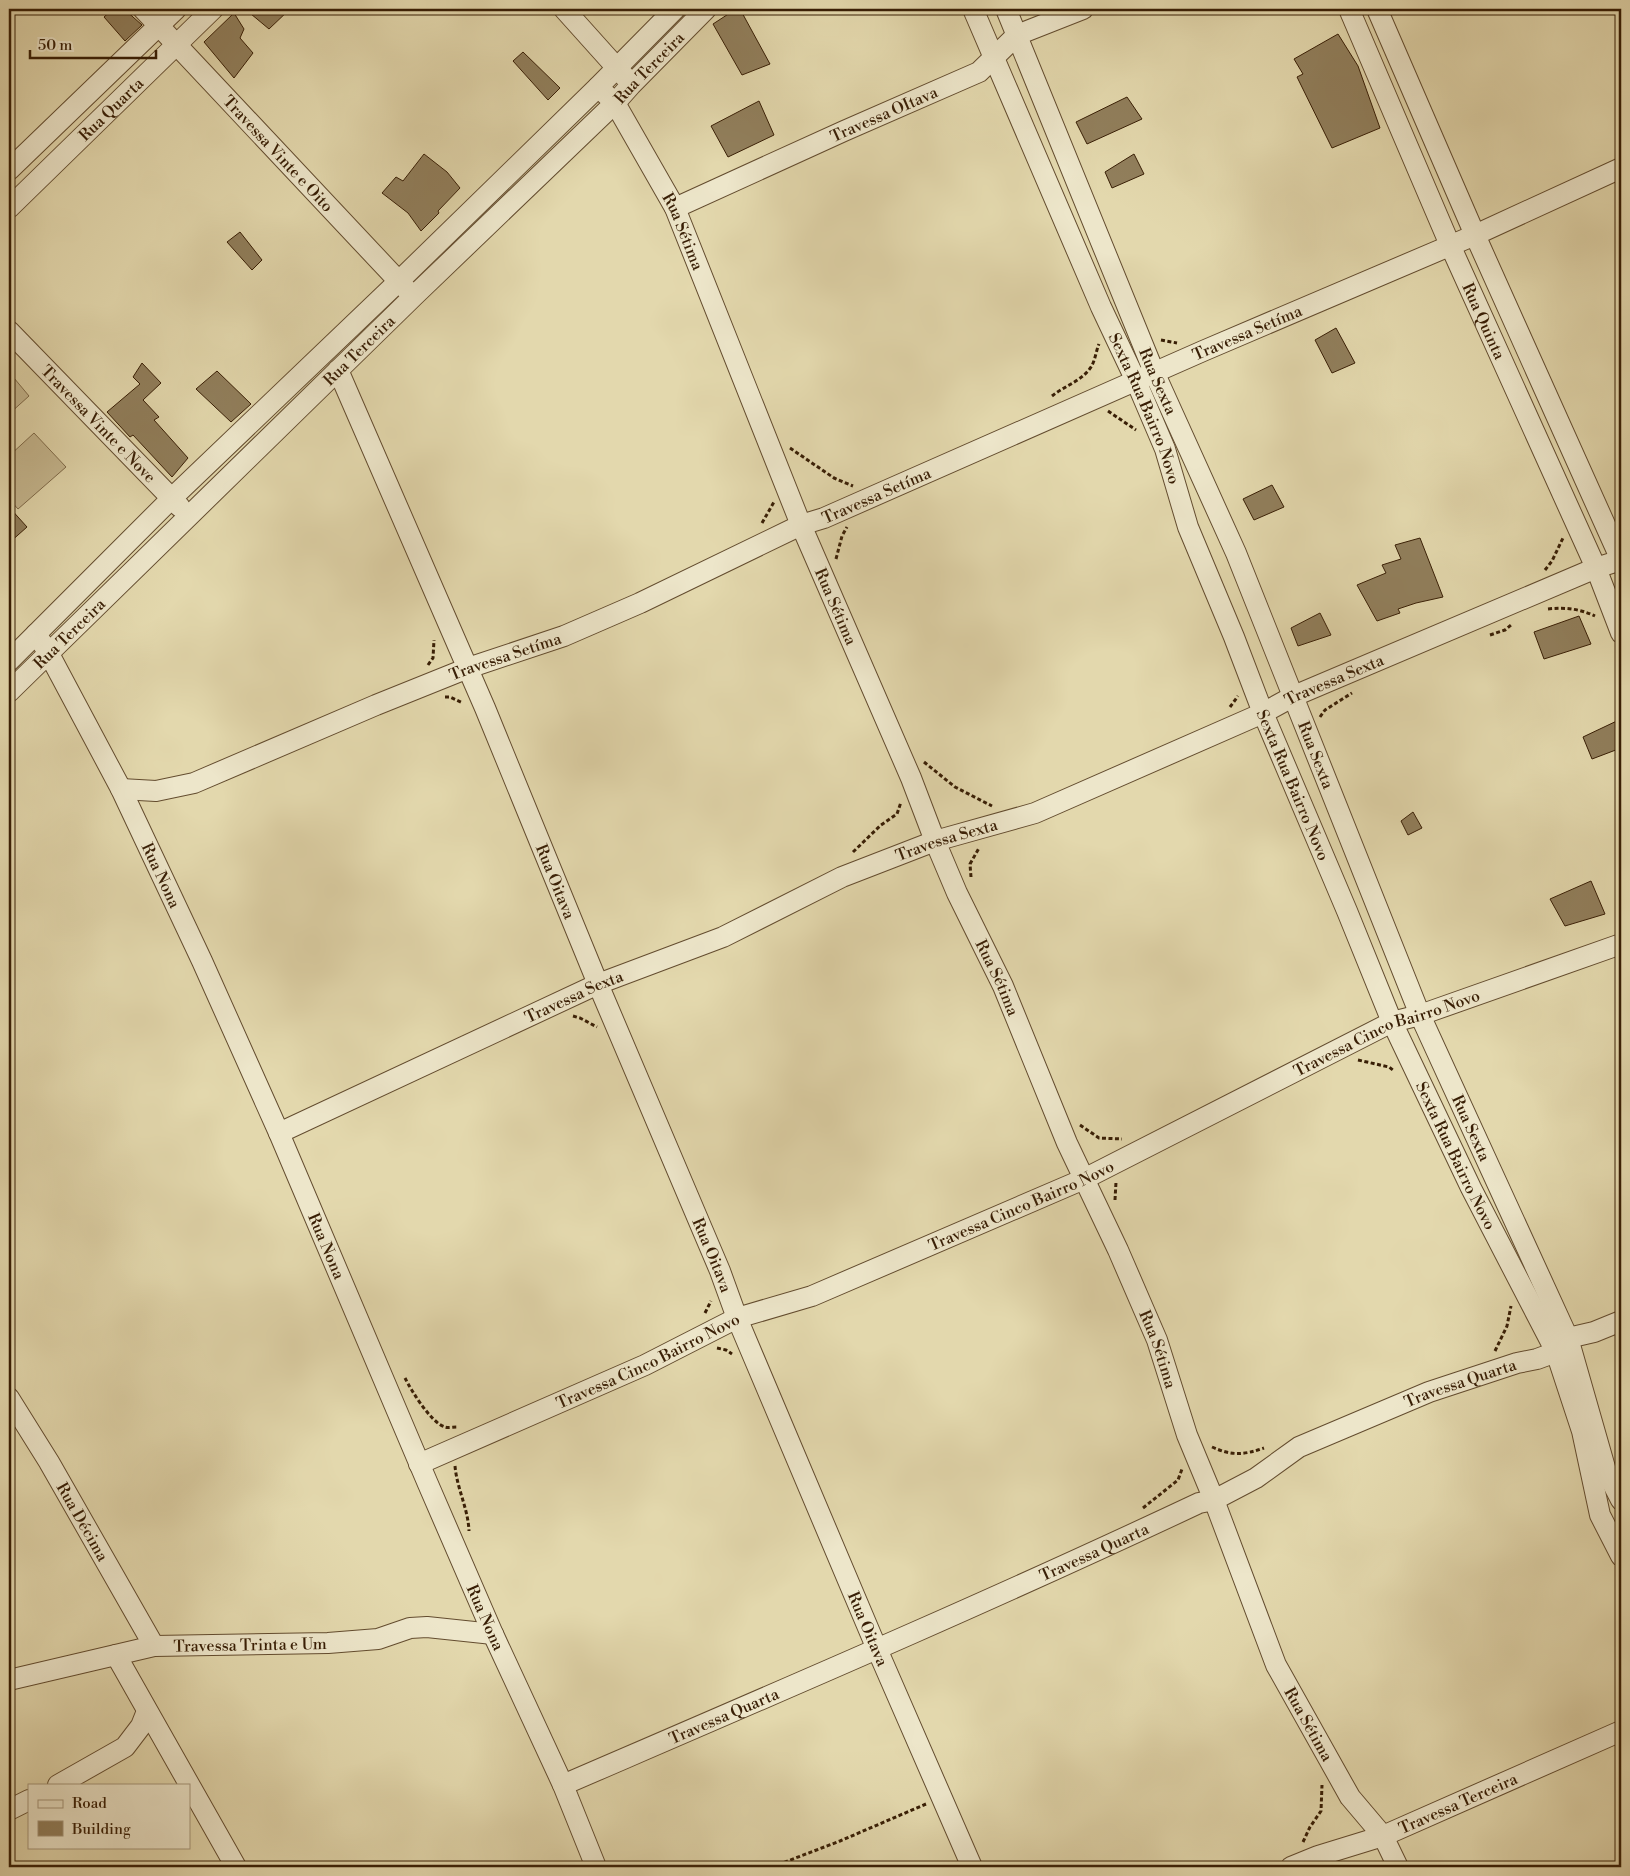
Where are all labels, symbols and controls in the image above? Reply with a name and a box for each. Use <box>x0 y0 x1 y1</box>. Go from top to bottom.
street label: Rua Terceira <box>610 27 689 108</box>
scale bar <box>30 28 156 60</box>
text: 50 m <box>38 36 72 55</box>
street label: Rua Quarta <box>75 73 149 146</box>
street label: Travessa OItava <box>827 82 942 147</box>
street label: Travessa Vinte e Oito <box>218 92 337 216</box>
street label: Rua Sétima <box>657 189 708 274</box>
street label: Rua Quinta <box>1457 280 1510 364</box>
street label: Travessa Setíma <box>1190 301 1306 365</box>
street label: Rua Terceira <box>319 311 400 390</box>
street label: Sexta Rua Bairro Novo <box>1104 330 1184 487</box>
street label: Rua Sexta <box>1134 345 1181 419</box>
street label: Travessa Vinte e Nove <box>36 361 160 487</box>
street label: Travessa Setíma <box>819 463 935 529</box>
street label: Rua Sétima <box>810 565 861 649</box>
street label: Rua Terceira <box>30 594 111 674</box>
street label: Travessa Setíma <box>446 628 565 686</box>
street label: Travessa Sexta <box>1281 650 1388 710</box>
street label: Sexta Rua Bairro Novo <box>1252 707 1333 864</box>
street label: Rua Sexta <box>1293 719 1338 793</box>
street label: Travessa Sexta <box>893 815 1001 866</box>
street label: Rua Nona <box>137 840 185 912</box>
street label: Rua Oitava <box>531 841 580 923</box>
street label: Rua Sétima <box>971 936 1023 1020</box>
street label: Travessa Sexta <box>522 966 627 1028</box>
street label: Travessa Cinco Bairro Novo <box>1290 986 1483 1081</box>
street label: Sexta Rua Bairro Novo <box>1411 1079 1500 1233</box>
street label: Rua Sexta <box>1447 1092 1495 1165</box>
street label: Travessa Cinco Bairro Novo <box>925 1156 1118 1256</box>
street label: Rua Nona <box>303 1210 349 1283</box>
street label: Rua Oitava <box>687 1215 736 1296</box>
street label: Rua Sétima <box>1134 1307 1181 1392</box>
street label: Travessa Cinco Bairro Novo <box>553 1309 743 1414</box>
street label: Travessa Quarta <box>1401 1355 1520 1412</box>
street label: Rua Décima <box>52 1479 113 1566</box>
street label: Travessa Quarta <box>1037 1519 1153 1586</box>
street label: Rua Nona <box>462 1582 509 1655</box>
street label: Rua Oitava <box>843 1589 893 1670</box>
street label: Travessa Trinta e Um <box>173 1634 327 1657</box>
street label: Travessa Quarta <box>666 1684 783 1749</box>
street label: Rua Sétima <box>1279 1684 1337 1766</box>
street label: Travessa Terceira <box>1396 1769 1522 1839</box>
legend <box>28 1784 190 1848</box>
text: Road <box>72 1794 107 1813</box>
text: Building <box>71 1820 131 1839</box>

